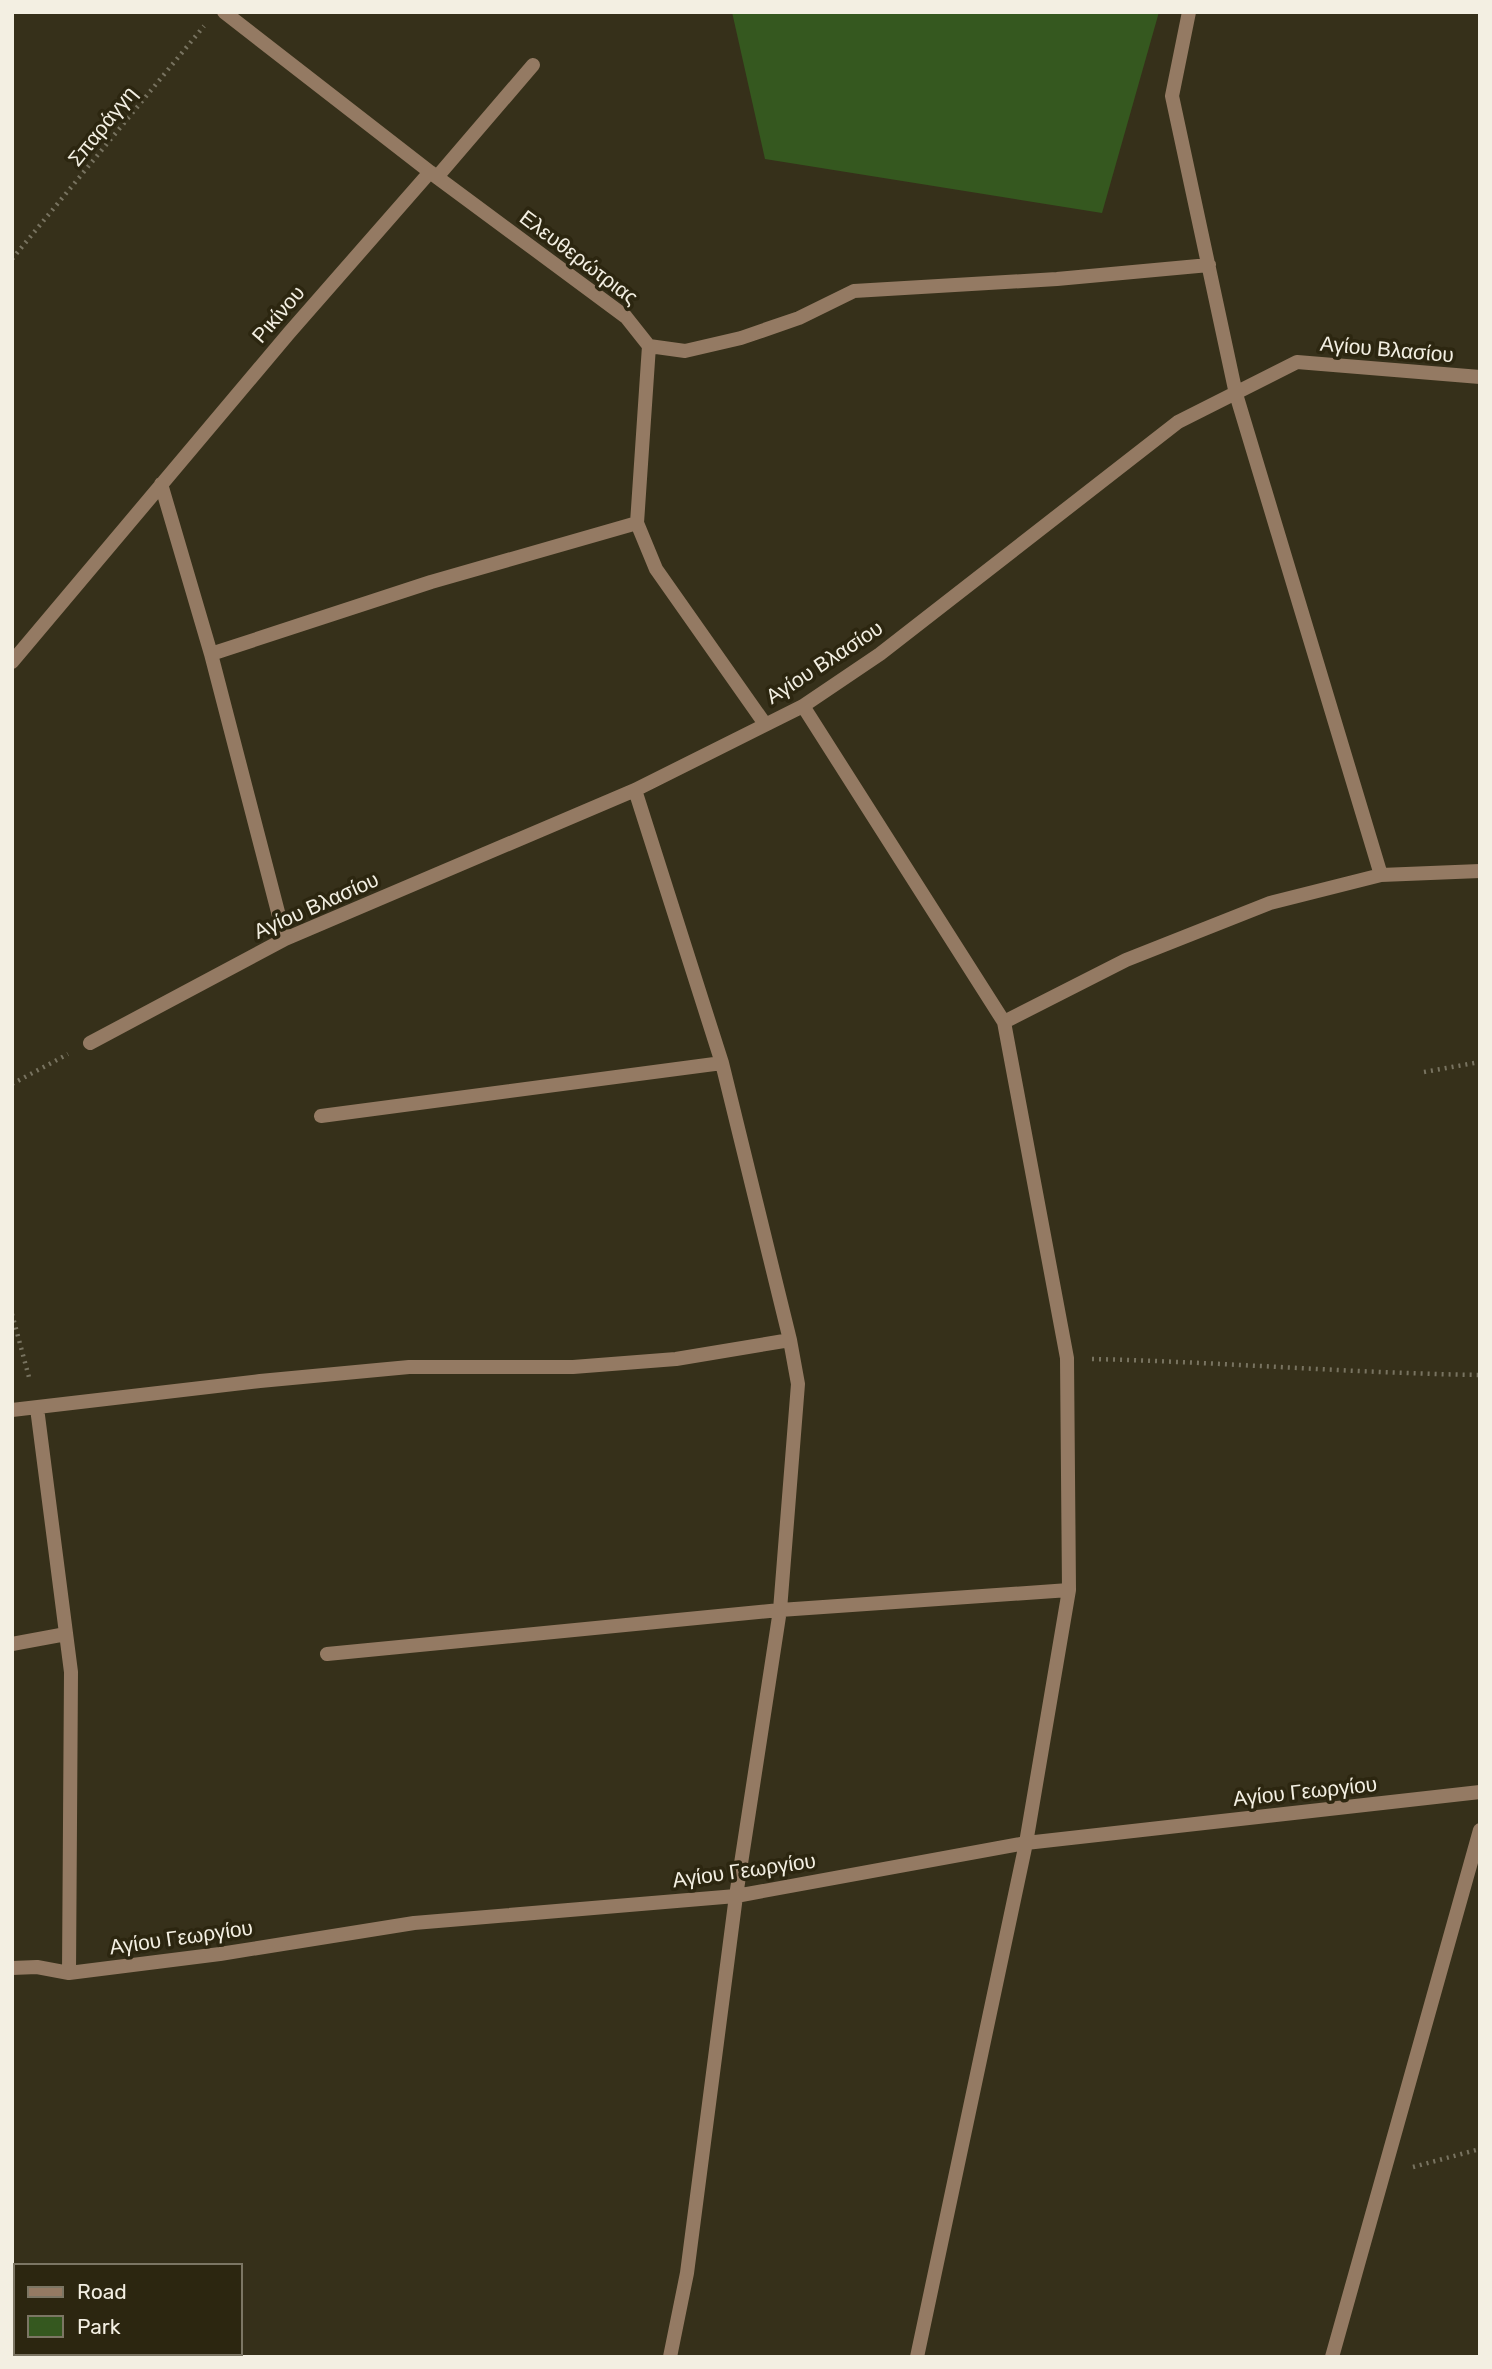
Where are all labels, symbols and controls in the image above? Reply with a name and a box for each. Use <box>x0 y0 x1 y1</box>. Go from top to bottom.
street label: Σπαράγγη <box>62 81 142 171</box>
street label: Ελευθερώτριας <box>515 204 643 310</box>
street label: Ρικίνου <box>246 280 310 348</box>
street label: Αγίου Βλασίου <box>1319 331 1455 367</box>
street label: Αγίου Βλασίου <box>761 615 887 709</box>
street label: Αγίου Βλασίου <box>250 866 382 944</box>
street label: Αγίου Γεωργίου <box>1232 1771 1378 1811</box>
street label: Αγίου Γεωργίου <box>671 1848 817 1892</box>
street label: Αγίου Γεωργίου <box>108 1915 254 1959</box>
legend <box>14 2264 242 2355</box>
text: Road <box>77 2279 127 2304</box>
text: Park <box>77 2314 121 2339</box>

